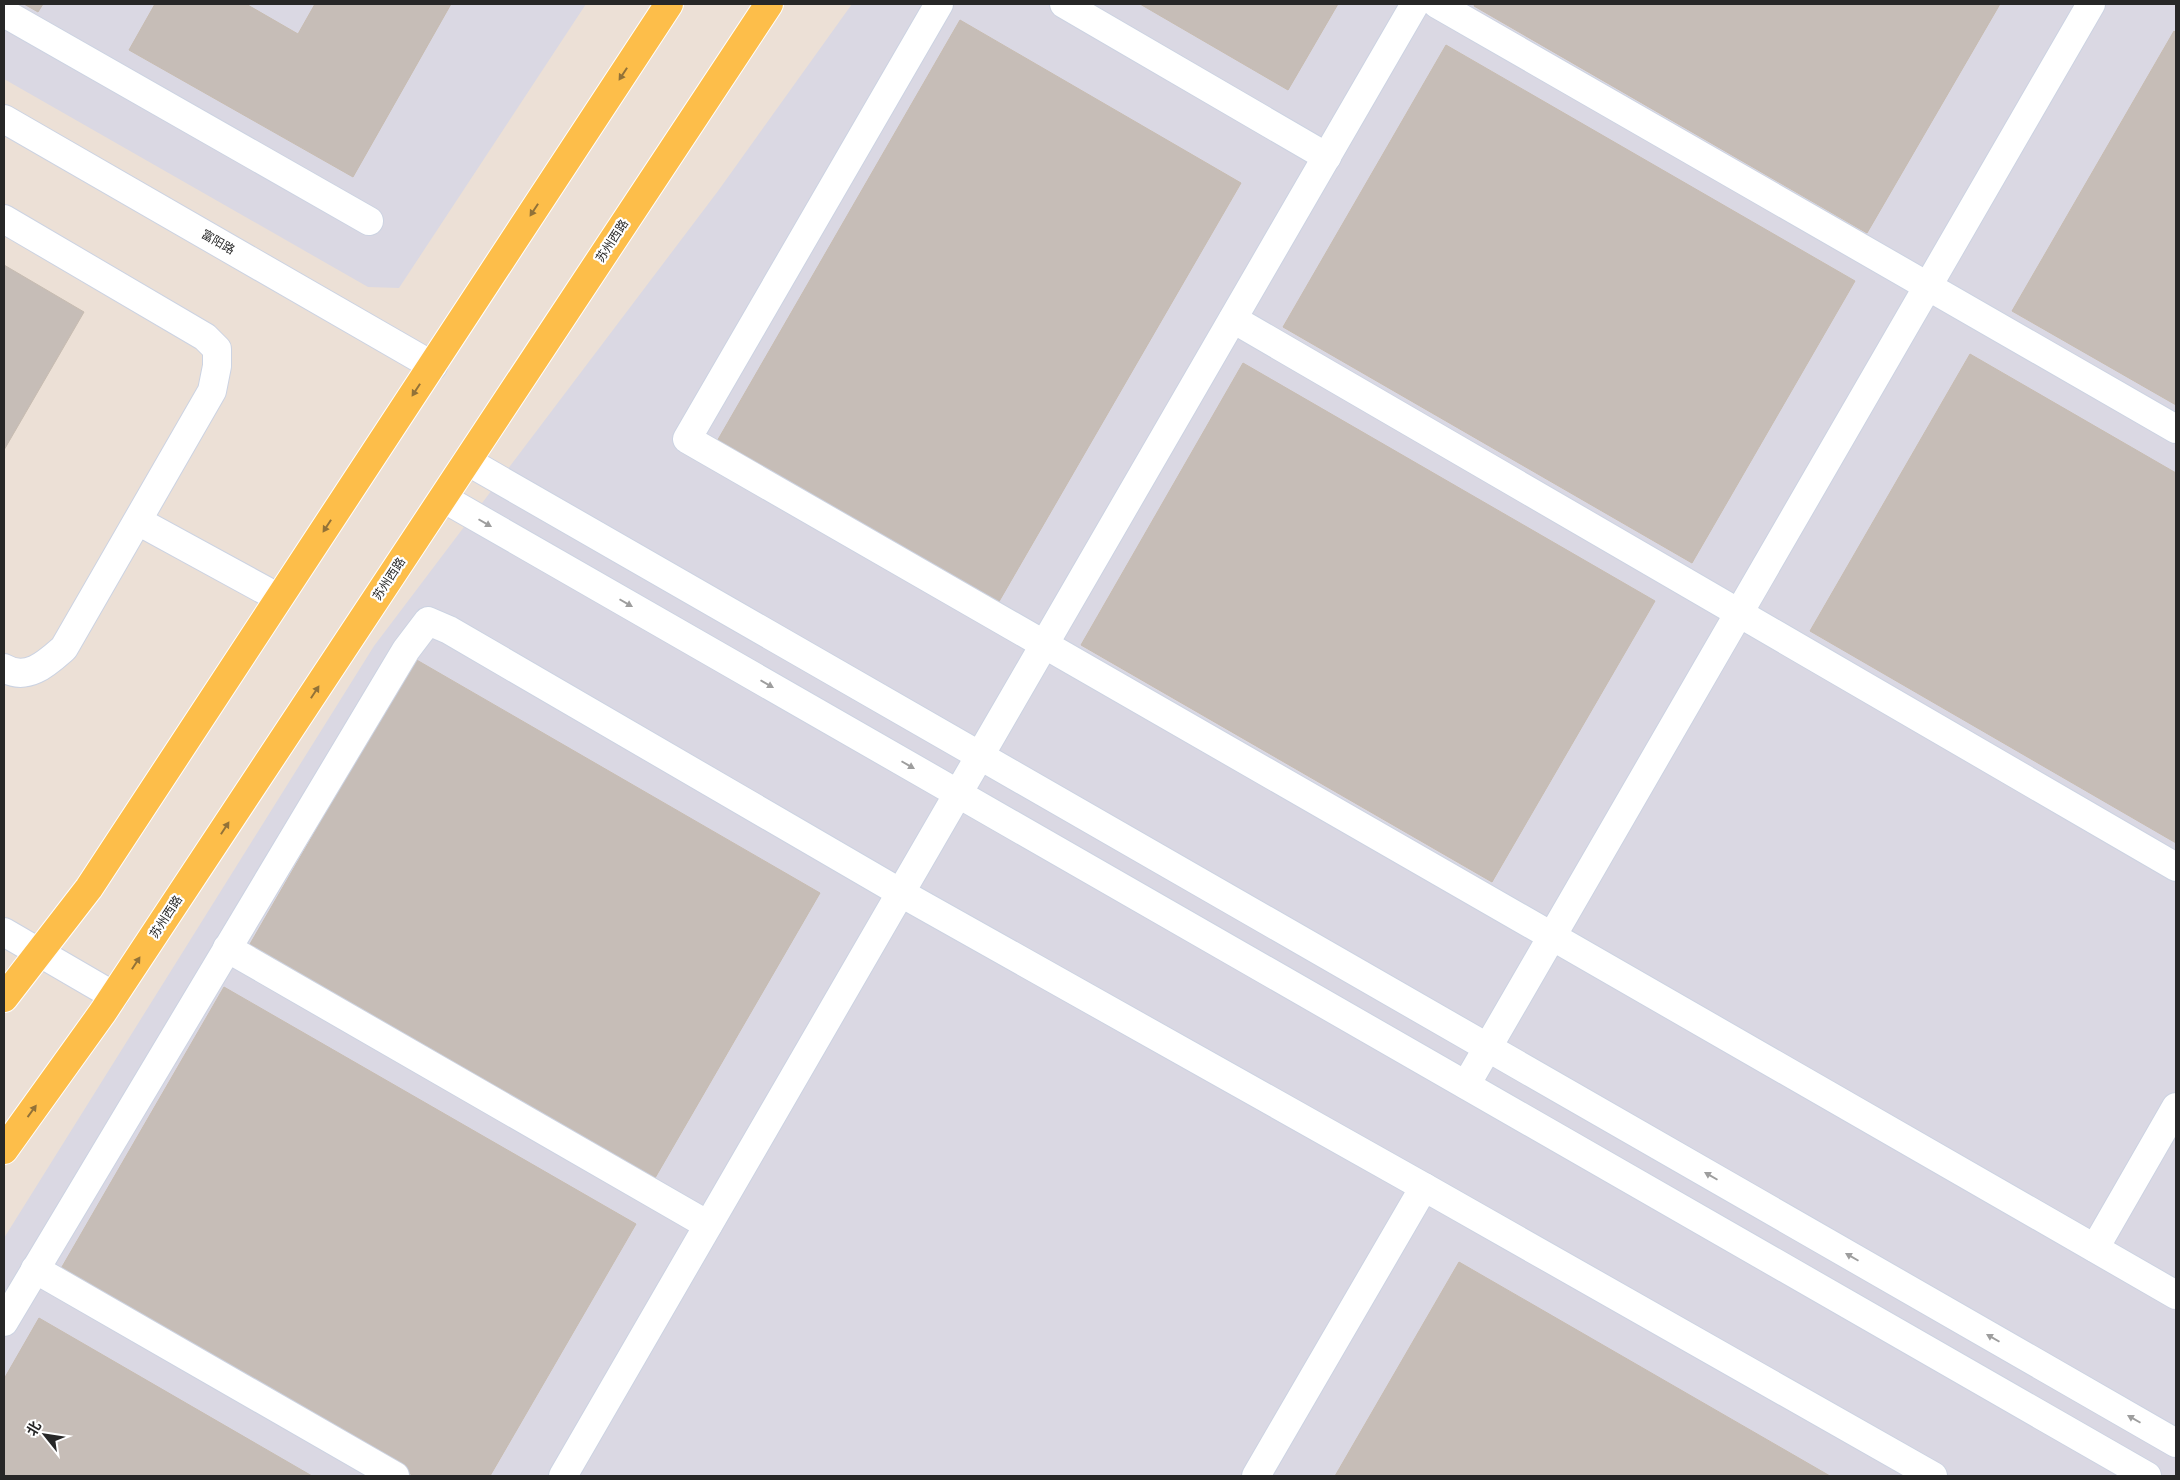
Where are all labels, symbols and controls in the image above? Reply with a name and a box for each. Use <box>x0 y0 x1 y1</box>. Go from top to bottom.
one-way arrow <box>618 67 628 81</box>
one-way arrow <box>529 203 539 217</box>
street label: 苏州西路 <box>593 217 631 265</box>
street label: 富阳路 <box>199 227 237 257</box>
one-way arrow <box>412 383 421 397</box>
one-way arrow <box>478 518 492 527</box>
one-way arrow <box>322 519 332 532</box>
street label: 苏州西路 <box>370 555 408 603</box>
one-way arrow <box>619 599 634 607</box>
one-way arrow <box>760 680 774 688</box>
one-way arrow <box>310 685 319 699</box>
one-way arrow <box>901 761 915 769</box>
one-way arrow <box>220 821 230 834</box>
street label: 苏州西路 <box>147 893 185 941</box>
one-way arrow <box>131 957 140 970</box>
one-way arrow <box>27 1104 37 1118</box>
one-way arrow <box>1705 1171 1718 1180</box>
one-way arrow <box>1846 1252 1859 1261</box>
one-way arrow <box>1987 1333 2000 1342</box>
north arrow <box>20 1410 70 1460</box>
one-way arrow <box>2127 1415 2141 1423</box>
text: 北 <box>23 1418 45 1439</box>

